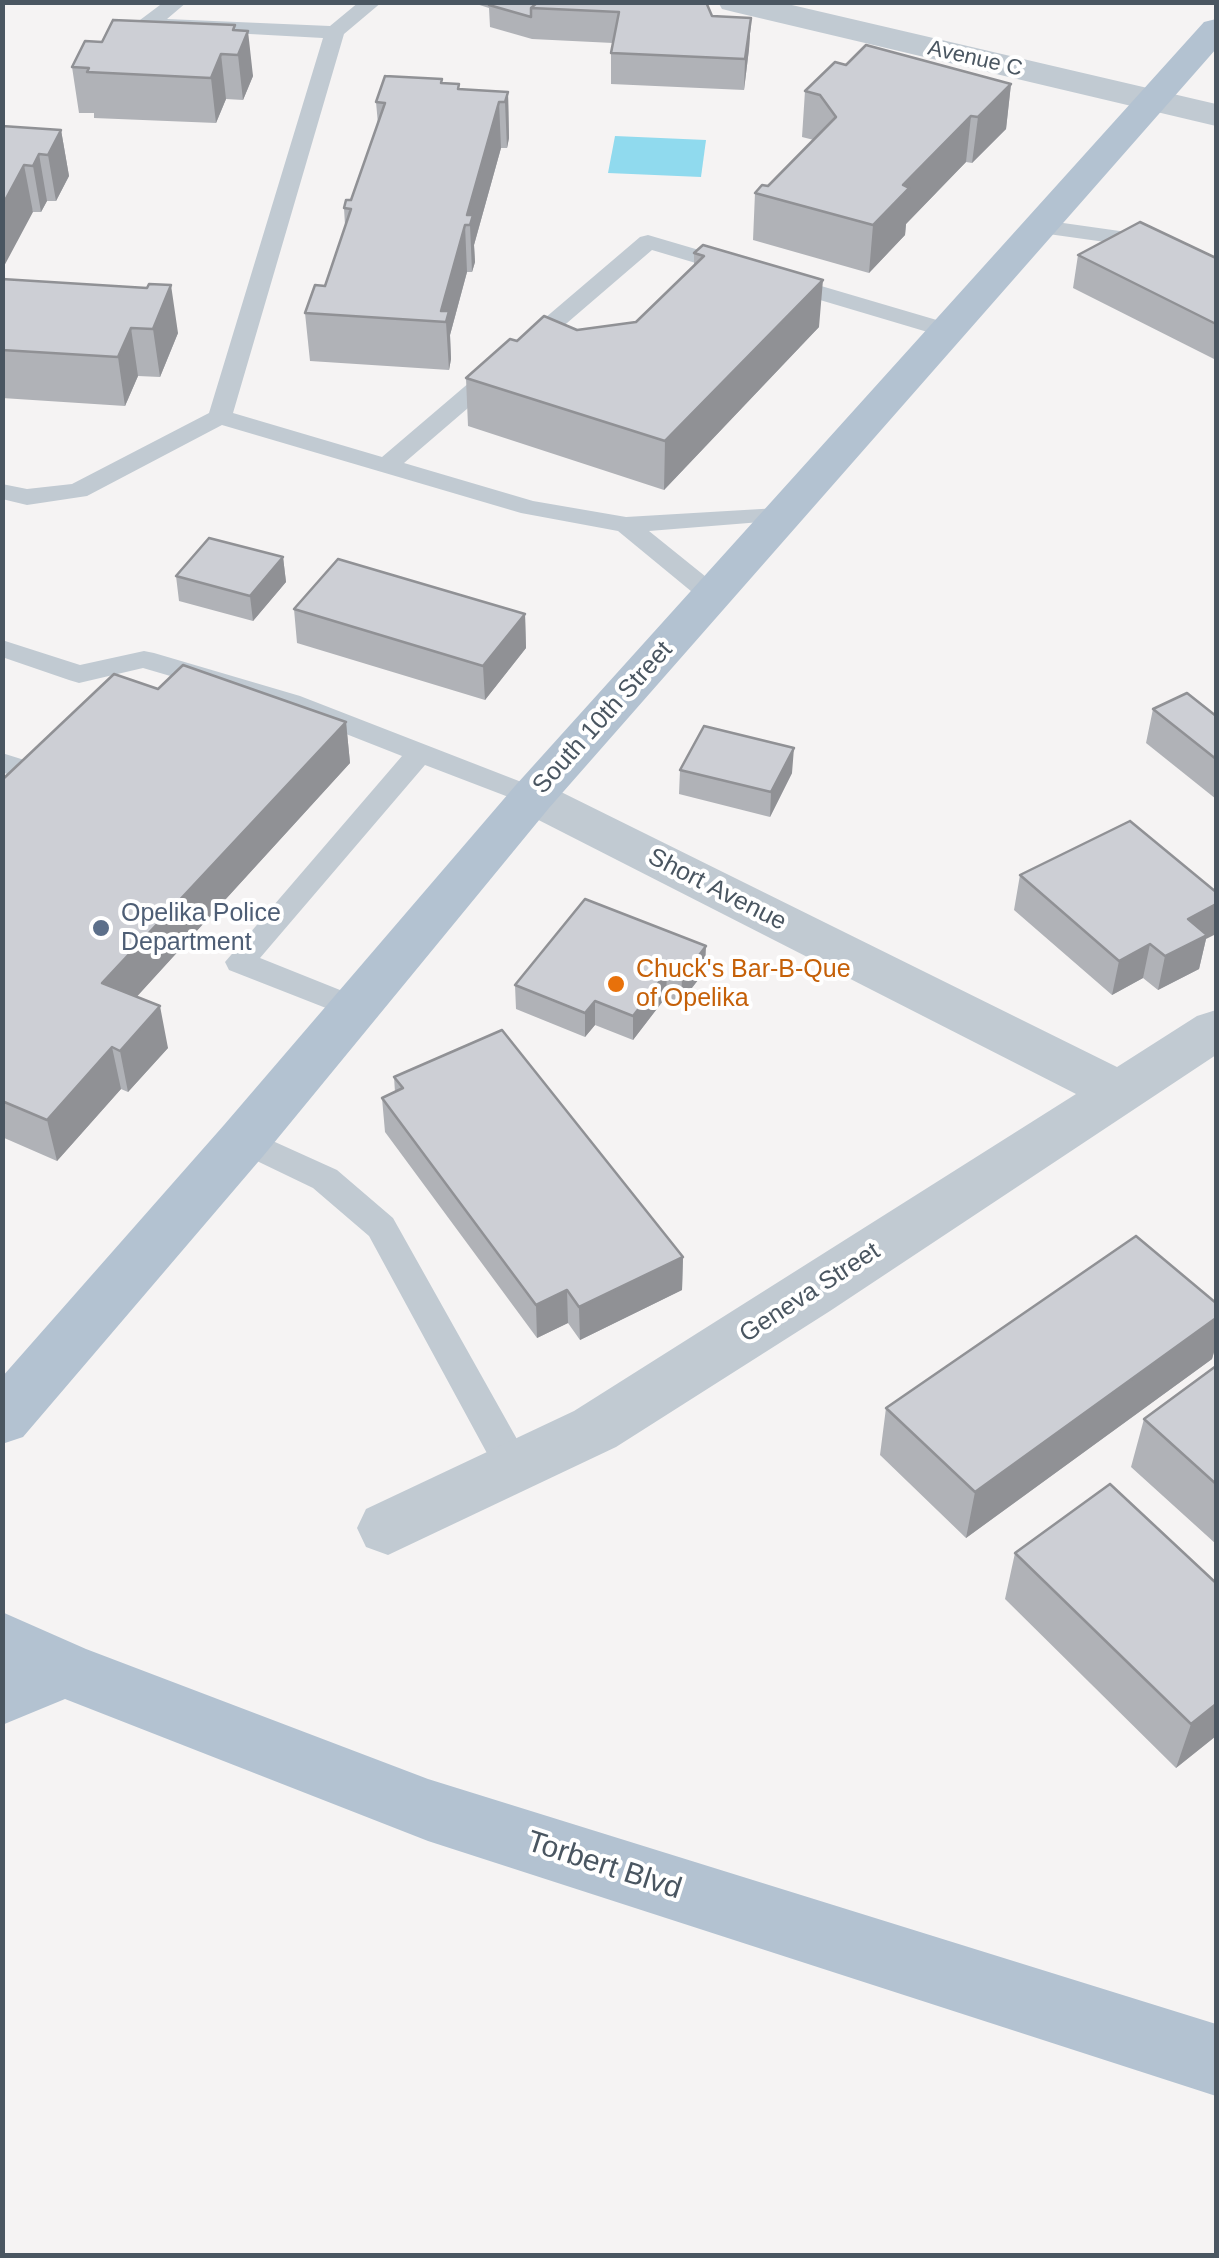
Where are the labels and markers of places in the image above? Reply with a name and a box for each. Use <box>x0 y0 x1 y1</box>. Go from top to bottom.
place label: Opelika Police Department <box>121 899 281 958</box>
marker: Opelika Police Department <box>90 917 112 939</box>
place label: Chuck's Bar-B-Que of Opelika <box>636 955 851 1014</box>
marker: Chuck's Bar-B-Que of Opelika <box>605 973 627 995</box>

